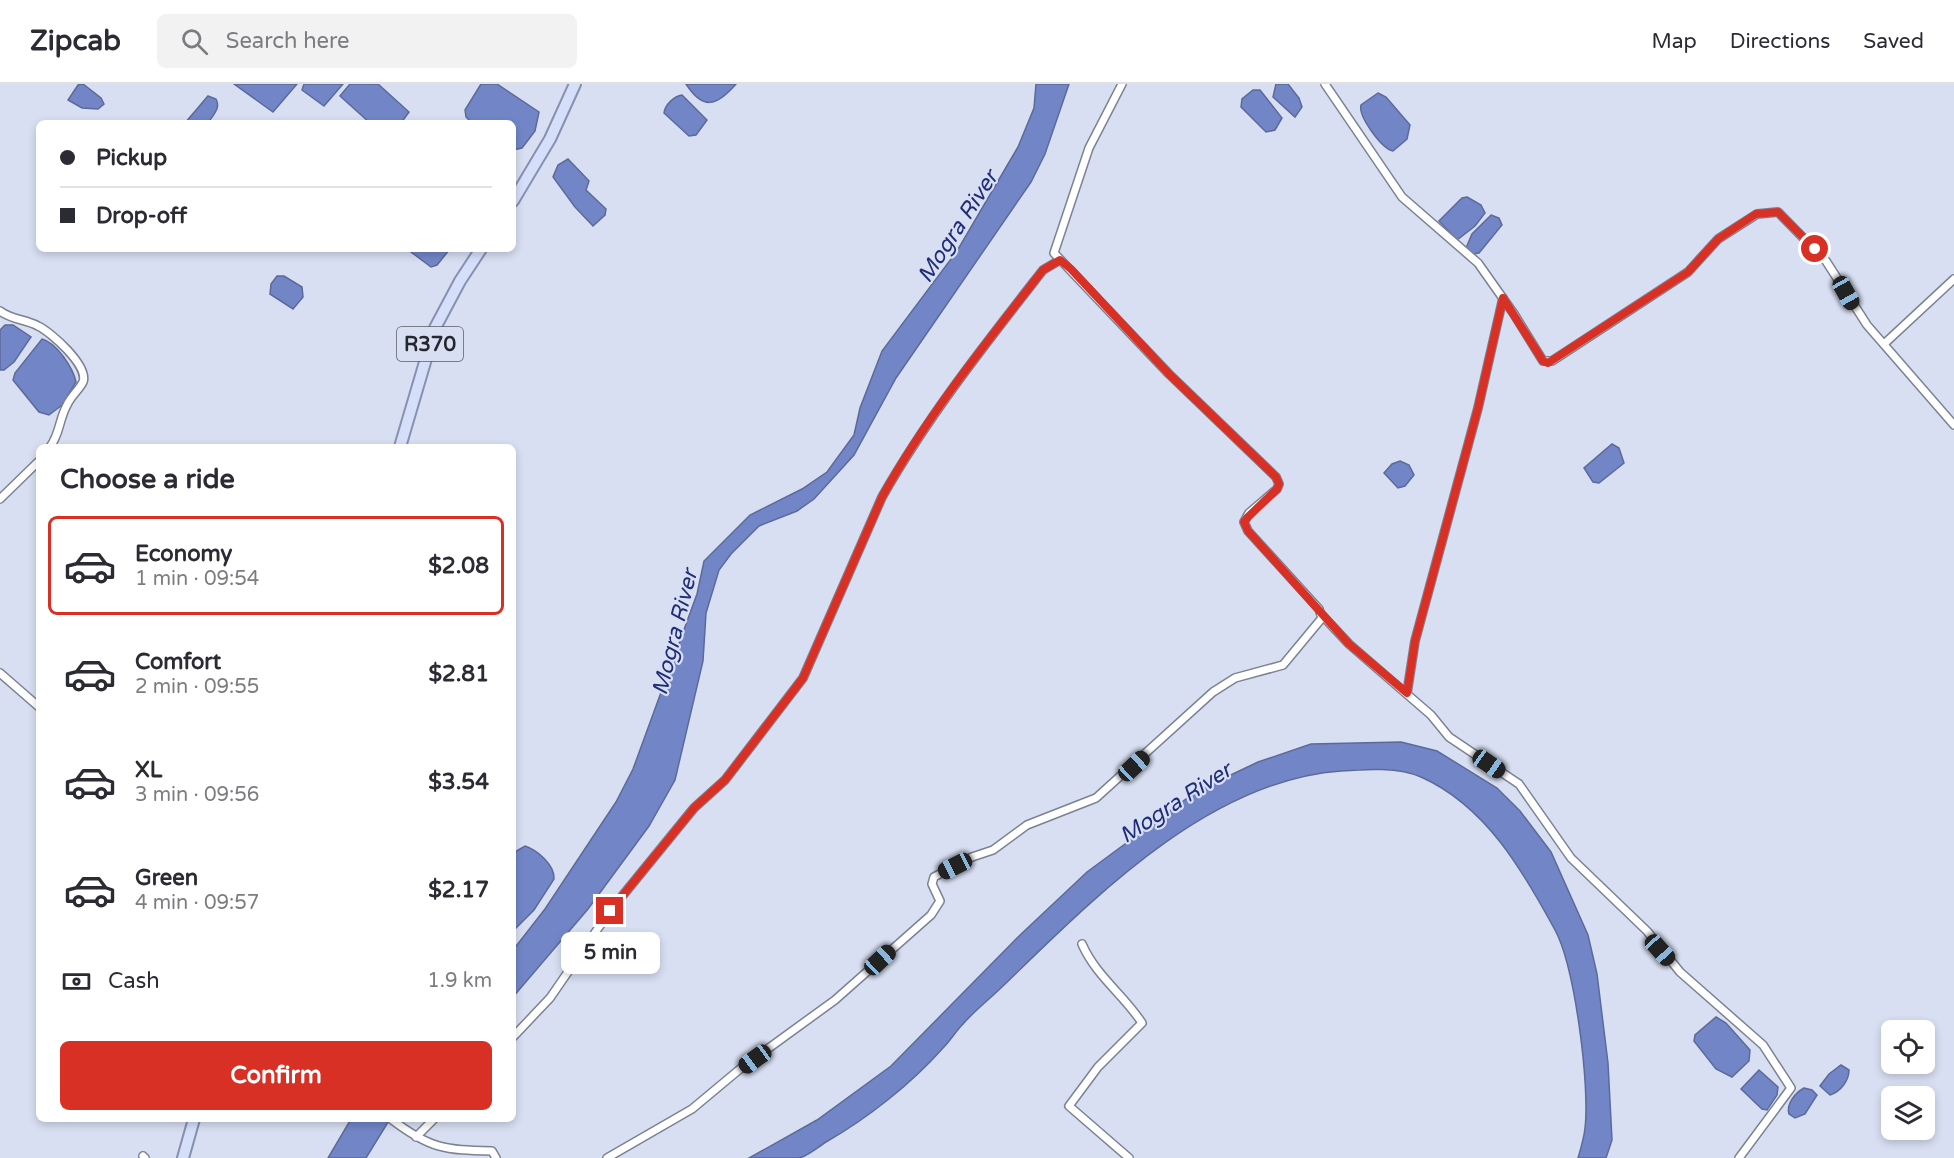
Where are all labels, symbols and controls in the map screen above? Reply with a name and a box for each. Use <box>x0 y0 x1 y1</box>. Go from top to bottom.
search box <box>157 14 577 68</box>
text: Zipcab <box>30 24 121 58</box>
icon: search <box>178 25 211 58</box>
text: Search here <box>226 28 350 54</box>
text: Map <box>1651 29 1697 54</box>
text: Directions <box>1730 29 1830 54</box>
text: Saved <box>1863 29 1924 54</box>
text: Pickup <box>96 145 167 171</box>
water label: Mogra River <box>912 164 1005 287</box>
text: Drop-off <box>96 203 187 229</box>
route start <box>1801 235 1828 262</box>
car <box>1829 273 1863 313</box>
road number: R370 <box>397 327 463 361</box>
text: Choose a ride <box>60 463 235 496</box>
icon: car <box>63 539 117 593</box>
text: Economy <box>135 541 232 567</box>
text: $2.08 <box>428 553 489 579</box>
water label: Mogra River <box>647 564 704 698</box>
text: 1 min · 09:54 <box>135 567 259 591</box>
icon: car <box>63 647 117 701</box>
text: Comfort <box>135 649 221 675</box>
text: $2.81 <box>428 661 489 687</box>
text: 2 min · 09:55 <box>135 675 259 699</box>
car <box>1469 746 1509 782</box>
car <box>1115 747 1153 785</box>
icon: car <box>63 755 117 809</box>
water label: Mogra River <box>1115 756 1239 849</box>
text: XL <box>135 757 162 783</box>
text: $3.54 <box>428 769 489 795</box>
text: 3 min · 09:56 <box>135 783 259 807</box>
car <box>935 850 975 882</box>
icon: car <box>63 863 117 917</box>
text: Green <box>135 865 198 891</box>
text: $2.17 <box>428 877 489 903</box>
text: 4 min · 09:57 <box>135 891 259 915</box>
route end <box>596 897 623 924</box>
car <box>1641 931 1679 969</box>
callout: 5 min <box>560 932 660 974</box>
text: 5 min <box>584 941 637 965</box>
car <box>861 941 899 979</box>
icon: cash <box>60 965 93 998</box>
text: Cash <box>108 968 160 994</box>
text: 1.9 km <box>427 969 492 993</box>
map controls <box>1881 1020 1935 1140</box>
button: locate <box>1881 1020 1935 1074</box>
button: Confirm <box>60 1041 492 1110</box>
car <box>735 1041 775 1077</box>
button: layers <box>1881 1086 1935 1140</box>

